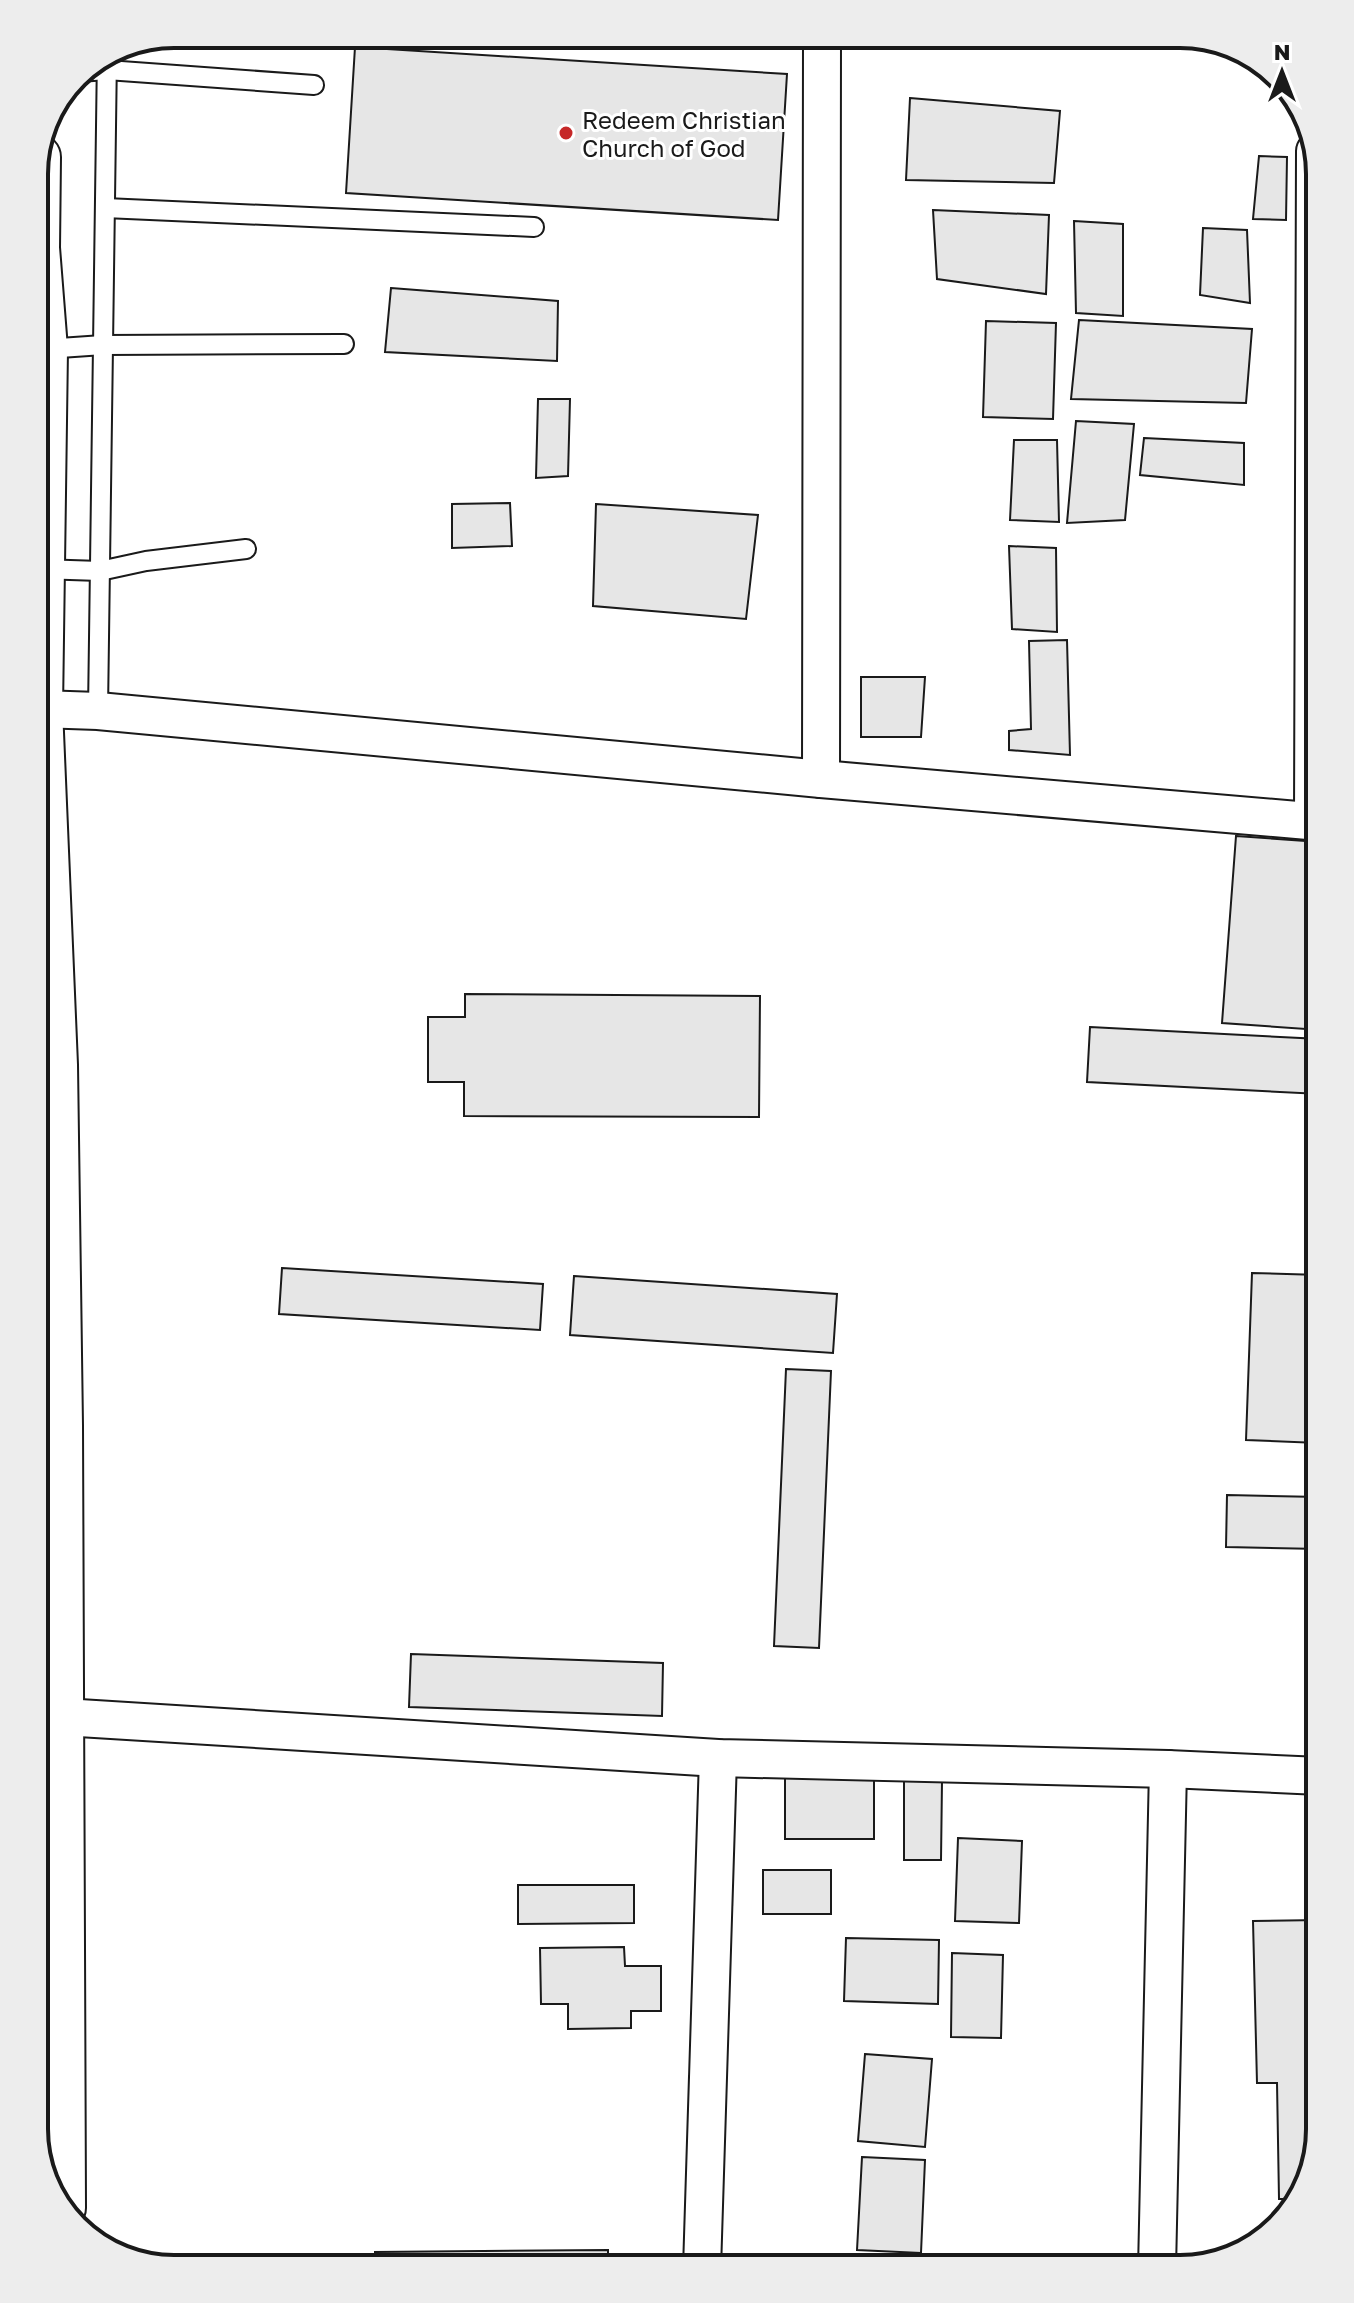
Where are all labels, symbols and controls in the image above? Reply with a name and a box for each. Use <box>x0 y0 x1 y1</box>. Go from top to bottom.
north arrow <box>1242 32 1322 112</box>
text: N <box>1274 38 1290 65</box>
place label: Redeem Christian Church of God <box>582 105 786 162</box>
marker: Redeem Christian Church of God <box>557 124 575 142</box>

